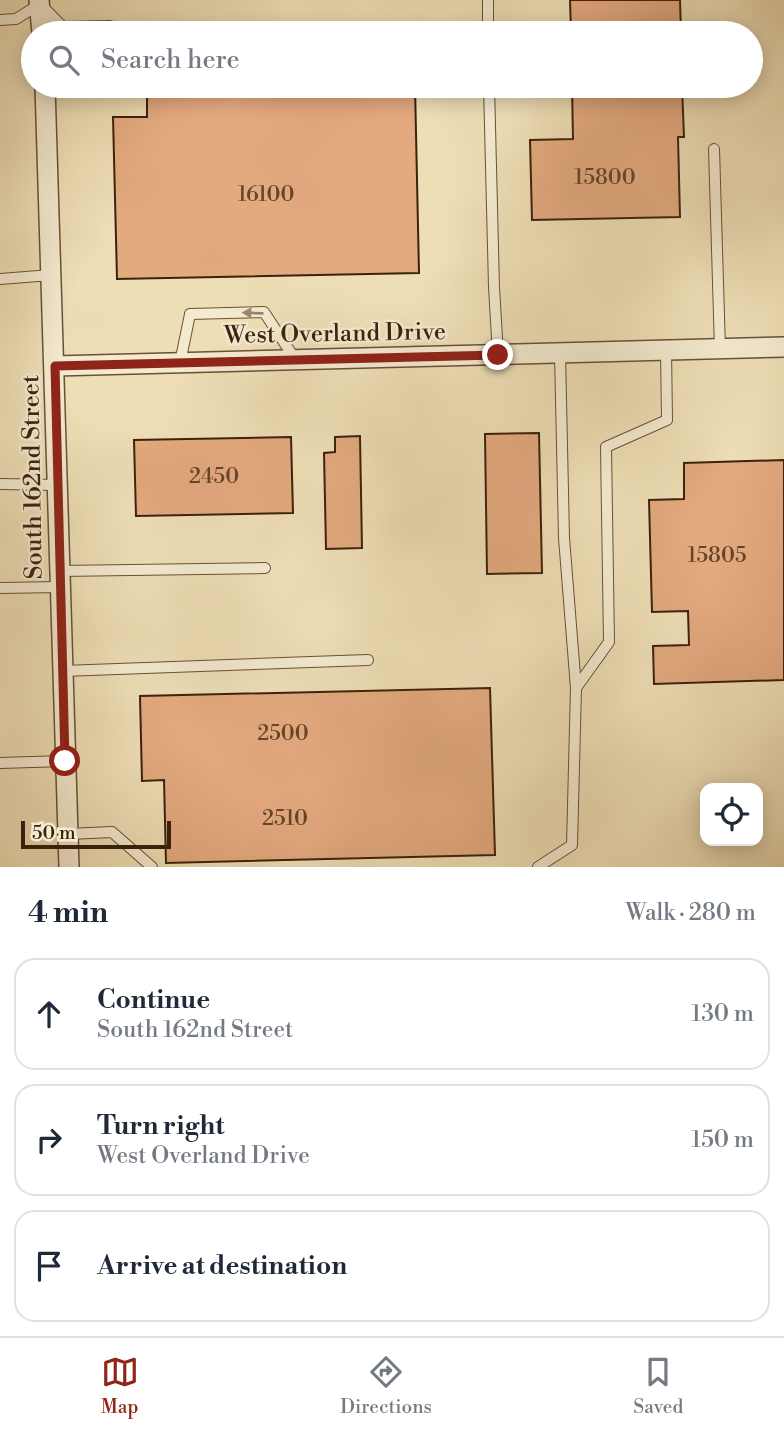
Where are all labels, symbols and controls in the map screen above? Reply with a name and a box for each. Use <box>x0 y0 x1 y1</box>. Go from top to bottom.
search box <box>21 21 763 98</box>
icon: search <box>45 41 83 79</box>
text: Search here <box>101 44 240 76</box>
house number: 15800 <box>574 165 636 191</box>
house number: 16100 <box>238 182 294 208</box>
one-way arrow <box>242 307 264 318</box>
street label: West Overland Drive <box>223 317 446 351</box>
route end <box>482 339 513 370</box>
street label: South 162nd Street <box>16 374 50 580</box>
house number: 2450 <box>189 464 239 490</box>
house number: 15805 <box>688 543 747 569</box>
house number: 2500 <box>257 721 309 747</box>
route start <box>49 745 80 776</box>
map controls <box>700 783 763 846</box>
button: locate <box>700 783 763 846</box>
house number: 2510 <box>262 806 308 832</box>
scale bar <box>21 818 172 850</box>
text: 50 m <box>32 821 76 845</box>
text: 4 min <box>28 894 108 932</box>
text: Walk · 280 m <box>626 899 756 927</box>
text: Continue <box>97 984 210 1016</box>
icon: ahead <box>30 995 68 1033</box>
text: 130 m <box>691 1000 754 1028</box>
text: South 162nd Street <box>97 1016 293 1044</box>
text: Turn right <box>97 1110 225 1142</box>
icon: right <box>30 1121 68 1159</box>
text: 150 m <box>691 1126 754 1154</box>
text: West Overland Drive <box>97 1142 310 1170</box>
icon: arrive <box>30 1247 68 1285</box>
text: Arrive at destination <box>97 1250 347 1282</box>
tab: Map <box>101 1353 139 1419</box>
tab: Directions <box>340 1353 432 1419</box>
tab: Saved <box>633 1353 683 1419</box>

